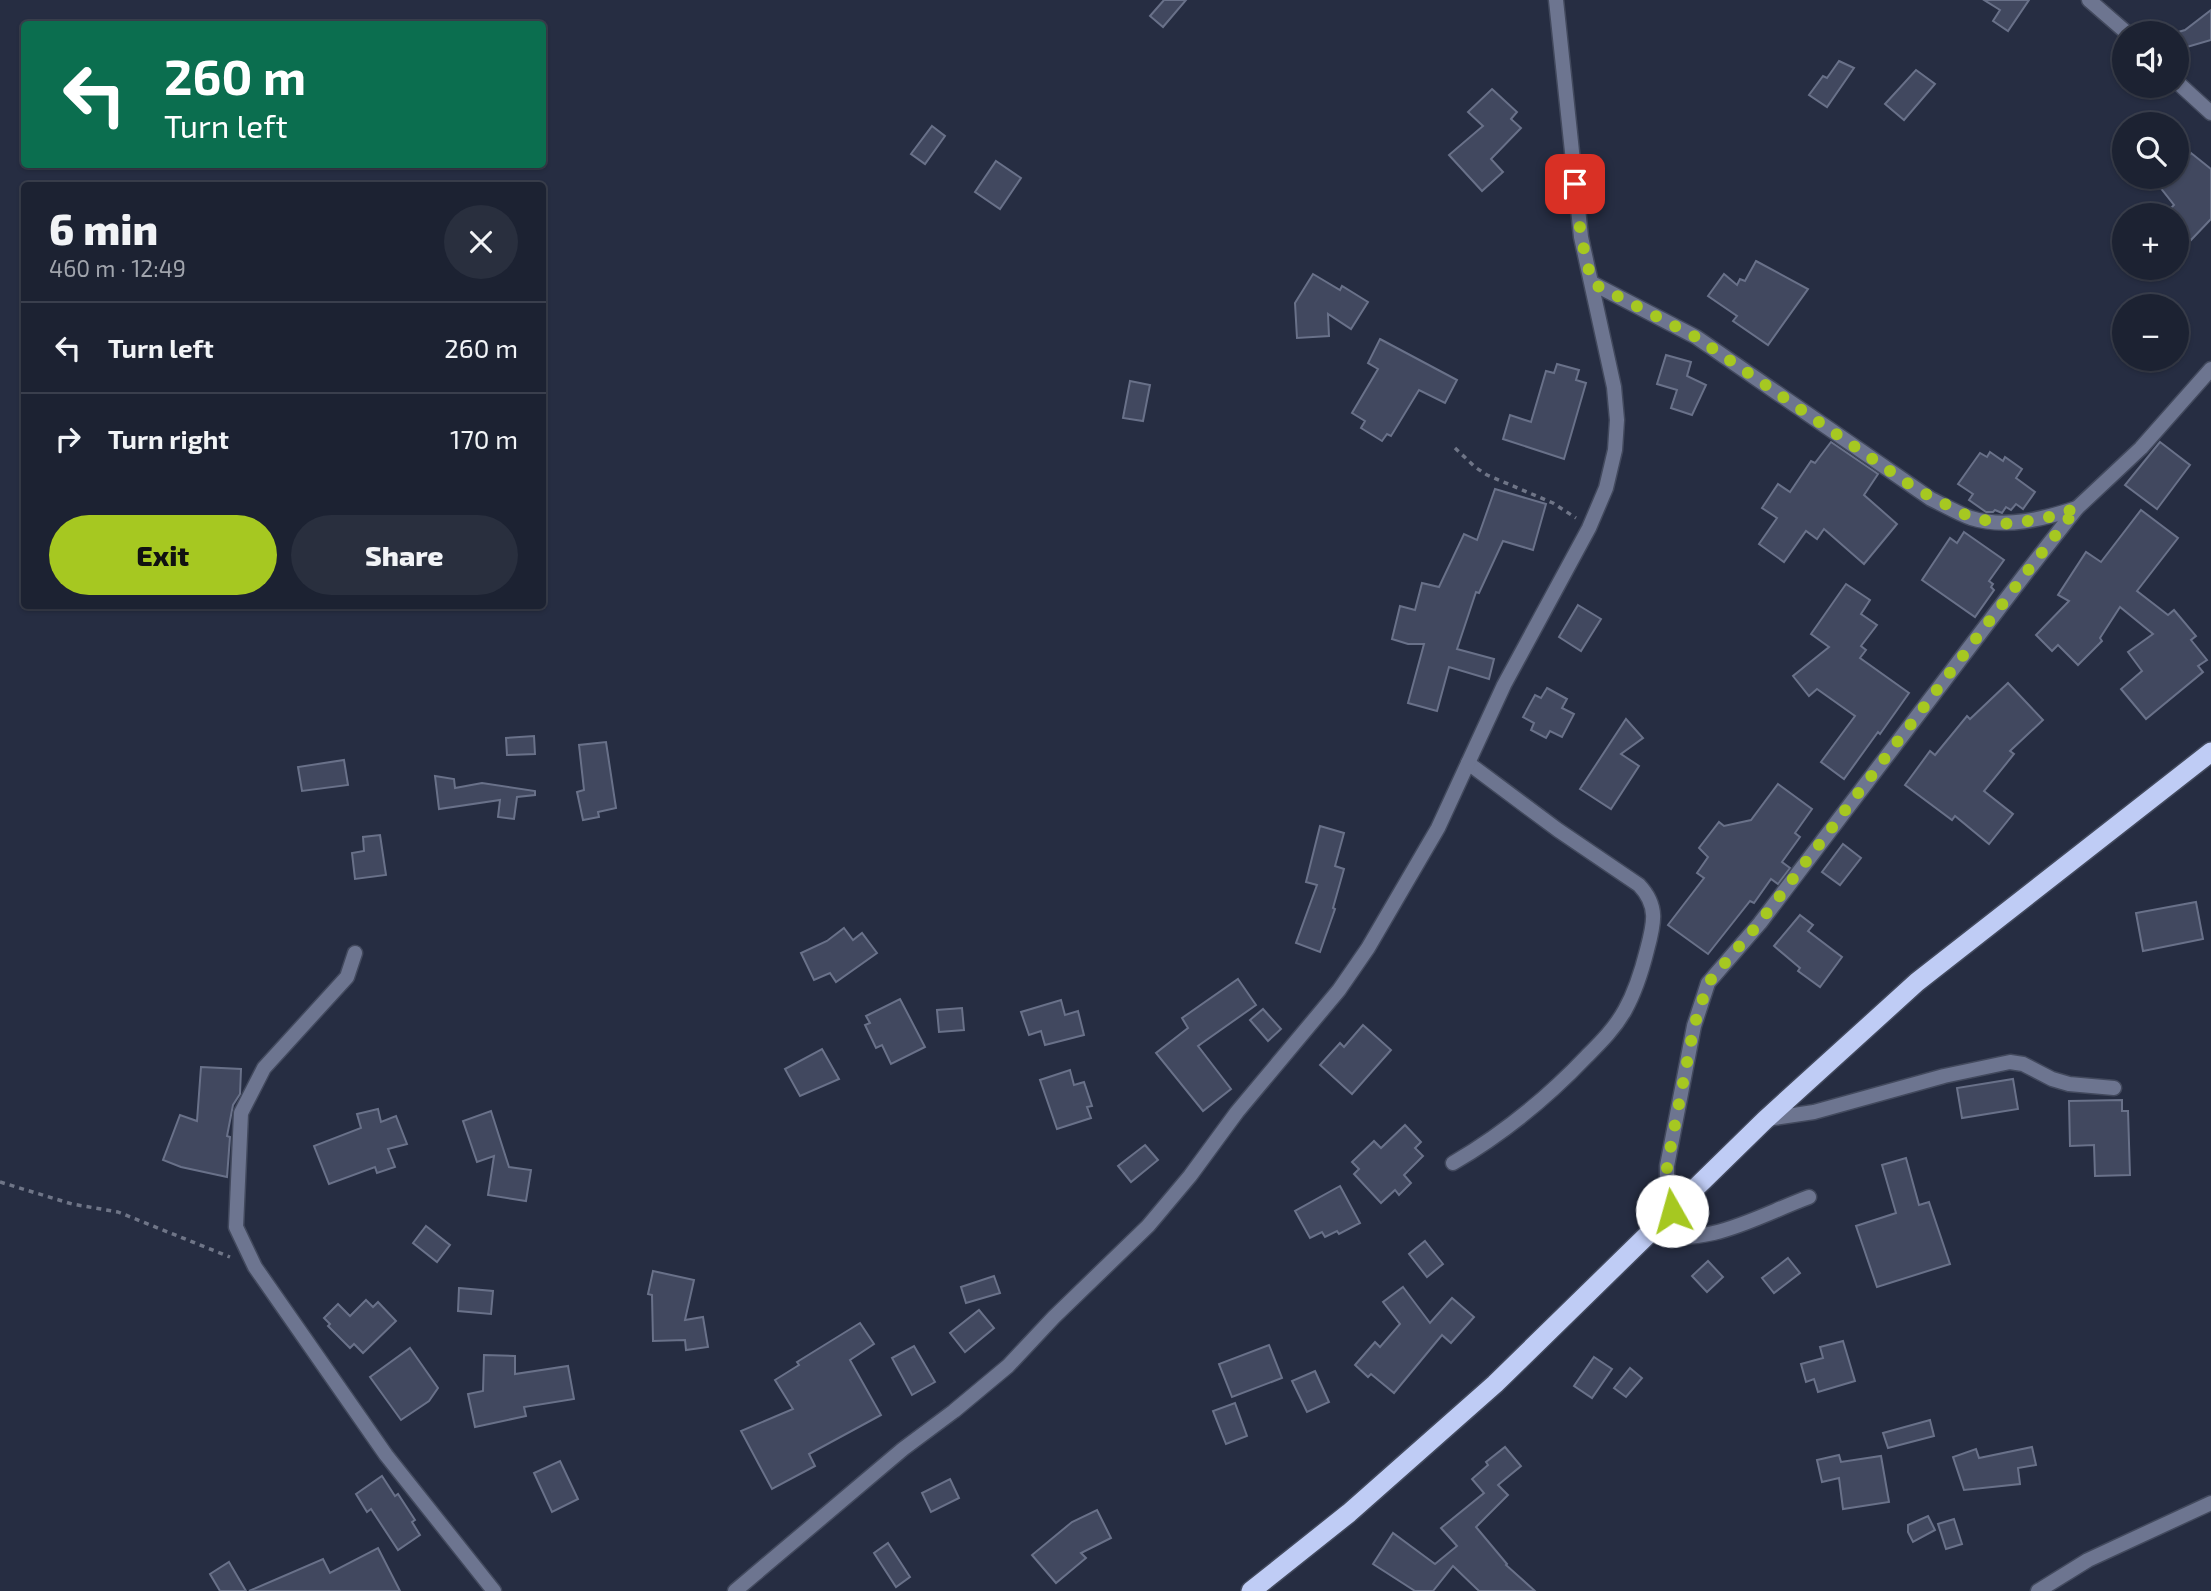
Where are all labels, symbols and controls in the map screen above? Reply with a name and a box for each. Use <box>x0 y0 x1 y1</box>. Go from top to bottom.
map controls <box>2112 21 2189 371</box>
button: sound <box>2112 21 2189 98</box>
text: 260 m <box>164 46 306 105</box>
icon: left <box>49 49 140 140</box>
text: Turn left <box>164 106 288 144</box>
button: search <box>2112 112 2189 189</box>
pin <box>1545 154 1605 214</box>
icon: arrive <box>1556 165 1594 203</box>
text: 6 min <box>49 203 158 253</box>
button: + <box>2112 203 2189 280</box>
button: close <box>444 205 518 279</box>
text: 460 m · 12:49 <box>49 254 186 282</box>
button: − <box>2112 294 2189 371</box>
icon: left <box>49 329 87 367</box>
text: Turn left <box>108 332 214 363</box>
text: 260 m <box>444 332 518 363</box>
icon: right <box>49 420 87 458</box>
text: Turn right <box>108 423 229 454</box>
text: 170 m <box>450 423 518 454</box>
button: Exit <box>49 515 277 595</box>
button: Share <box>291 515 518 595</box>
position arrow <box>1635 1174 1709 1248</box>

